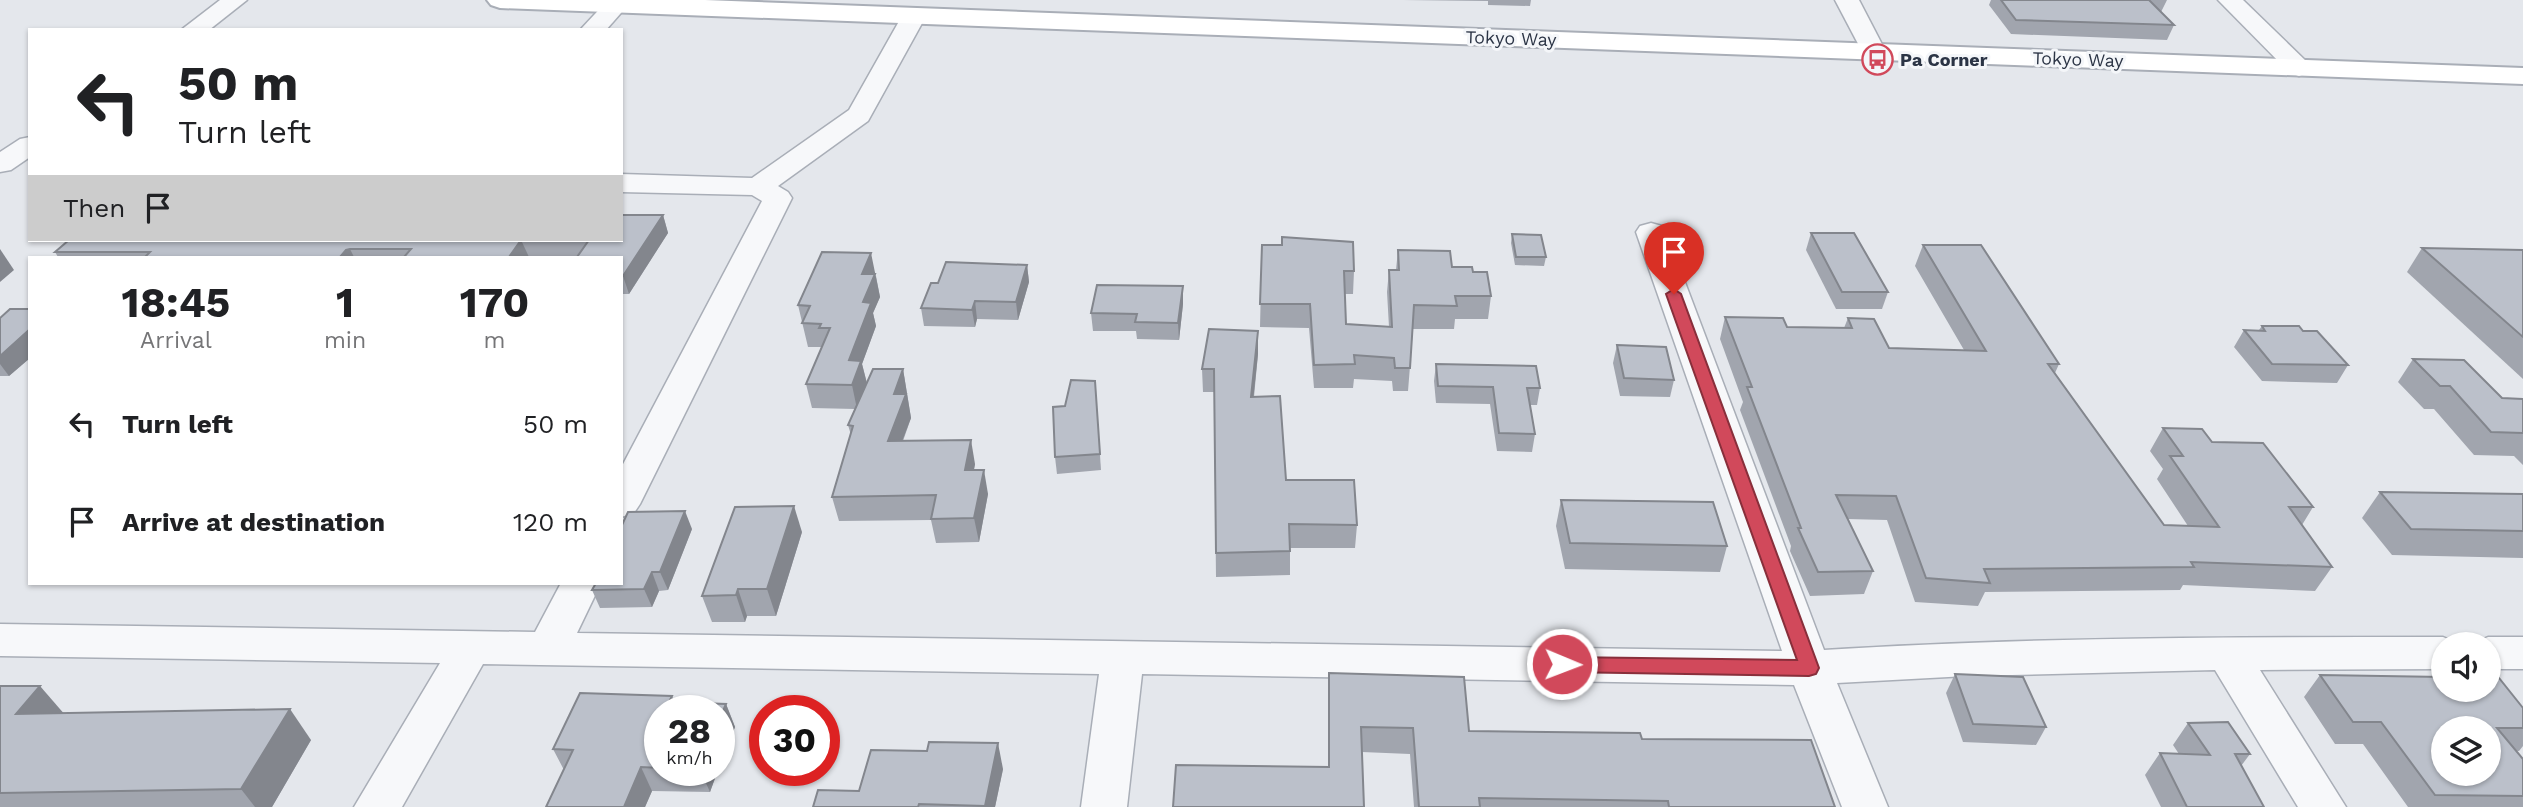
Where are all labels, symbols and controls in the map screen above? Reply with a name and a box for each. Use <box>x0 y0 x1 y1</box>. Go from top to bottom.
street label: Tokyo Way <box>1465 26 1558 50</box>
bus stop icon: Pa Corner <box>1860 42 1894 76</box>
street label: Tokyo Way <box>2032 47 2125 71</box>
place label: Pa Corner <box>1900 49 1988 70</box>
text: 50 m <box>178 54 298 112</box>
icon: left <box>63 56 154 147</box>
text: Turn left <box>178 113 311 151</box>
icon: arrive <box>139 189 177 227</box>
text: Then <box>63 193 125 223</box>
pin <box>1644 222 1704 294</box>
icon: arrive <box>1655 233 1693 271</box>
text: 18:45 <box>122 278 230 327</box>
text: 1 <box>336 278 354 327</box>
text: 170 <box>460 278 529 327</box>
text: Arrival <box>140 327 212 354</box>
text: min <box>324 327 366 354</box>
text: m <box>484 327 506 354</box>
icon: left <box>63 405 101 443</box>
text: Turn left <box>122 409 233 439</box>
text: 50 m <box>523 409 588 439</box>
icon: arrive <box>63 503 101 541</box>
text: Arrive at destination <box>122 507 385 537</box>
text: 120 m <box>513 507 588 537</box>
position arrow <box>1525 627 1599 701</box>
map controls <box>2431 632 2501 786</box>
button: sound <box>2431 632 2501 702</box>
speed limit sign: 30 <box>749 695 840 786</box>
text: 28 <box>668 710 711 752</box>
button: layers <box>2431 716 2501 786</box>
text: km/h <box>666 747 713 768</box>

